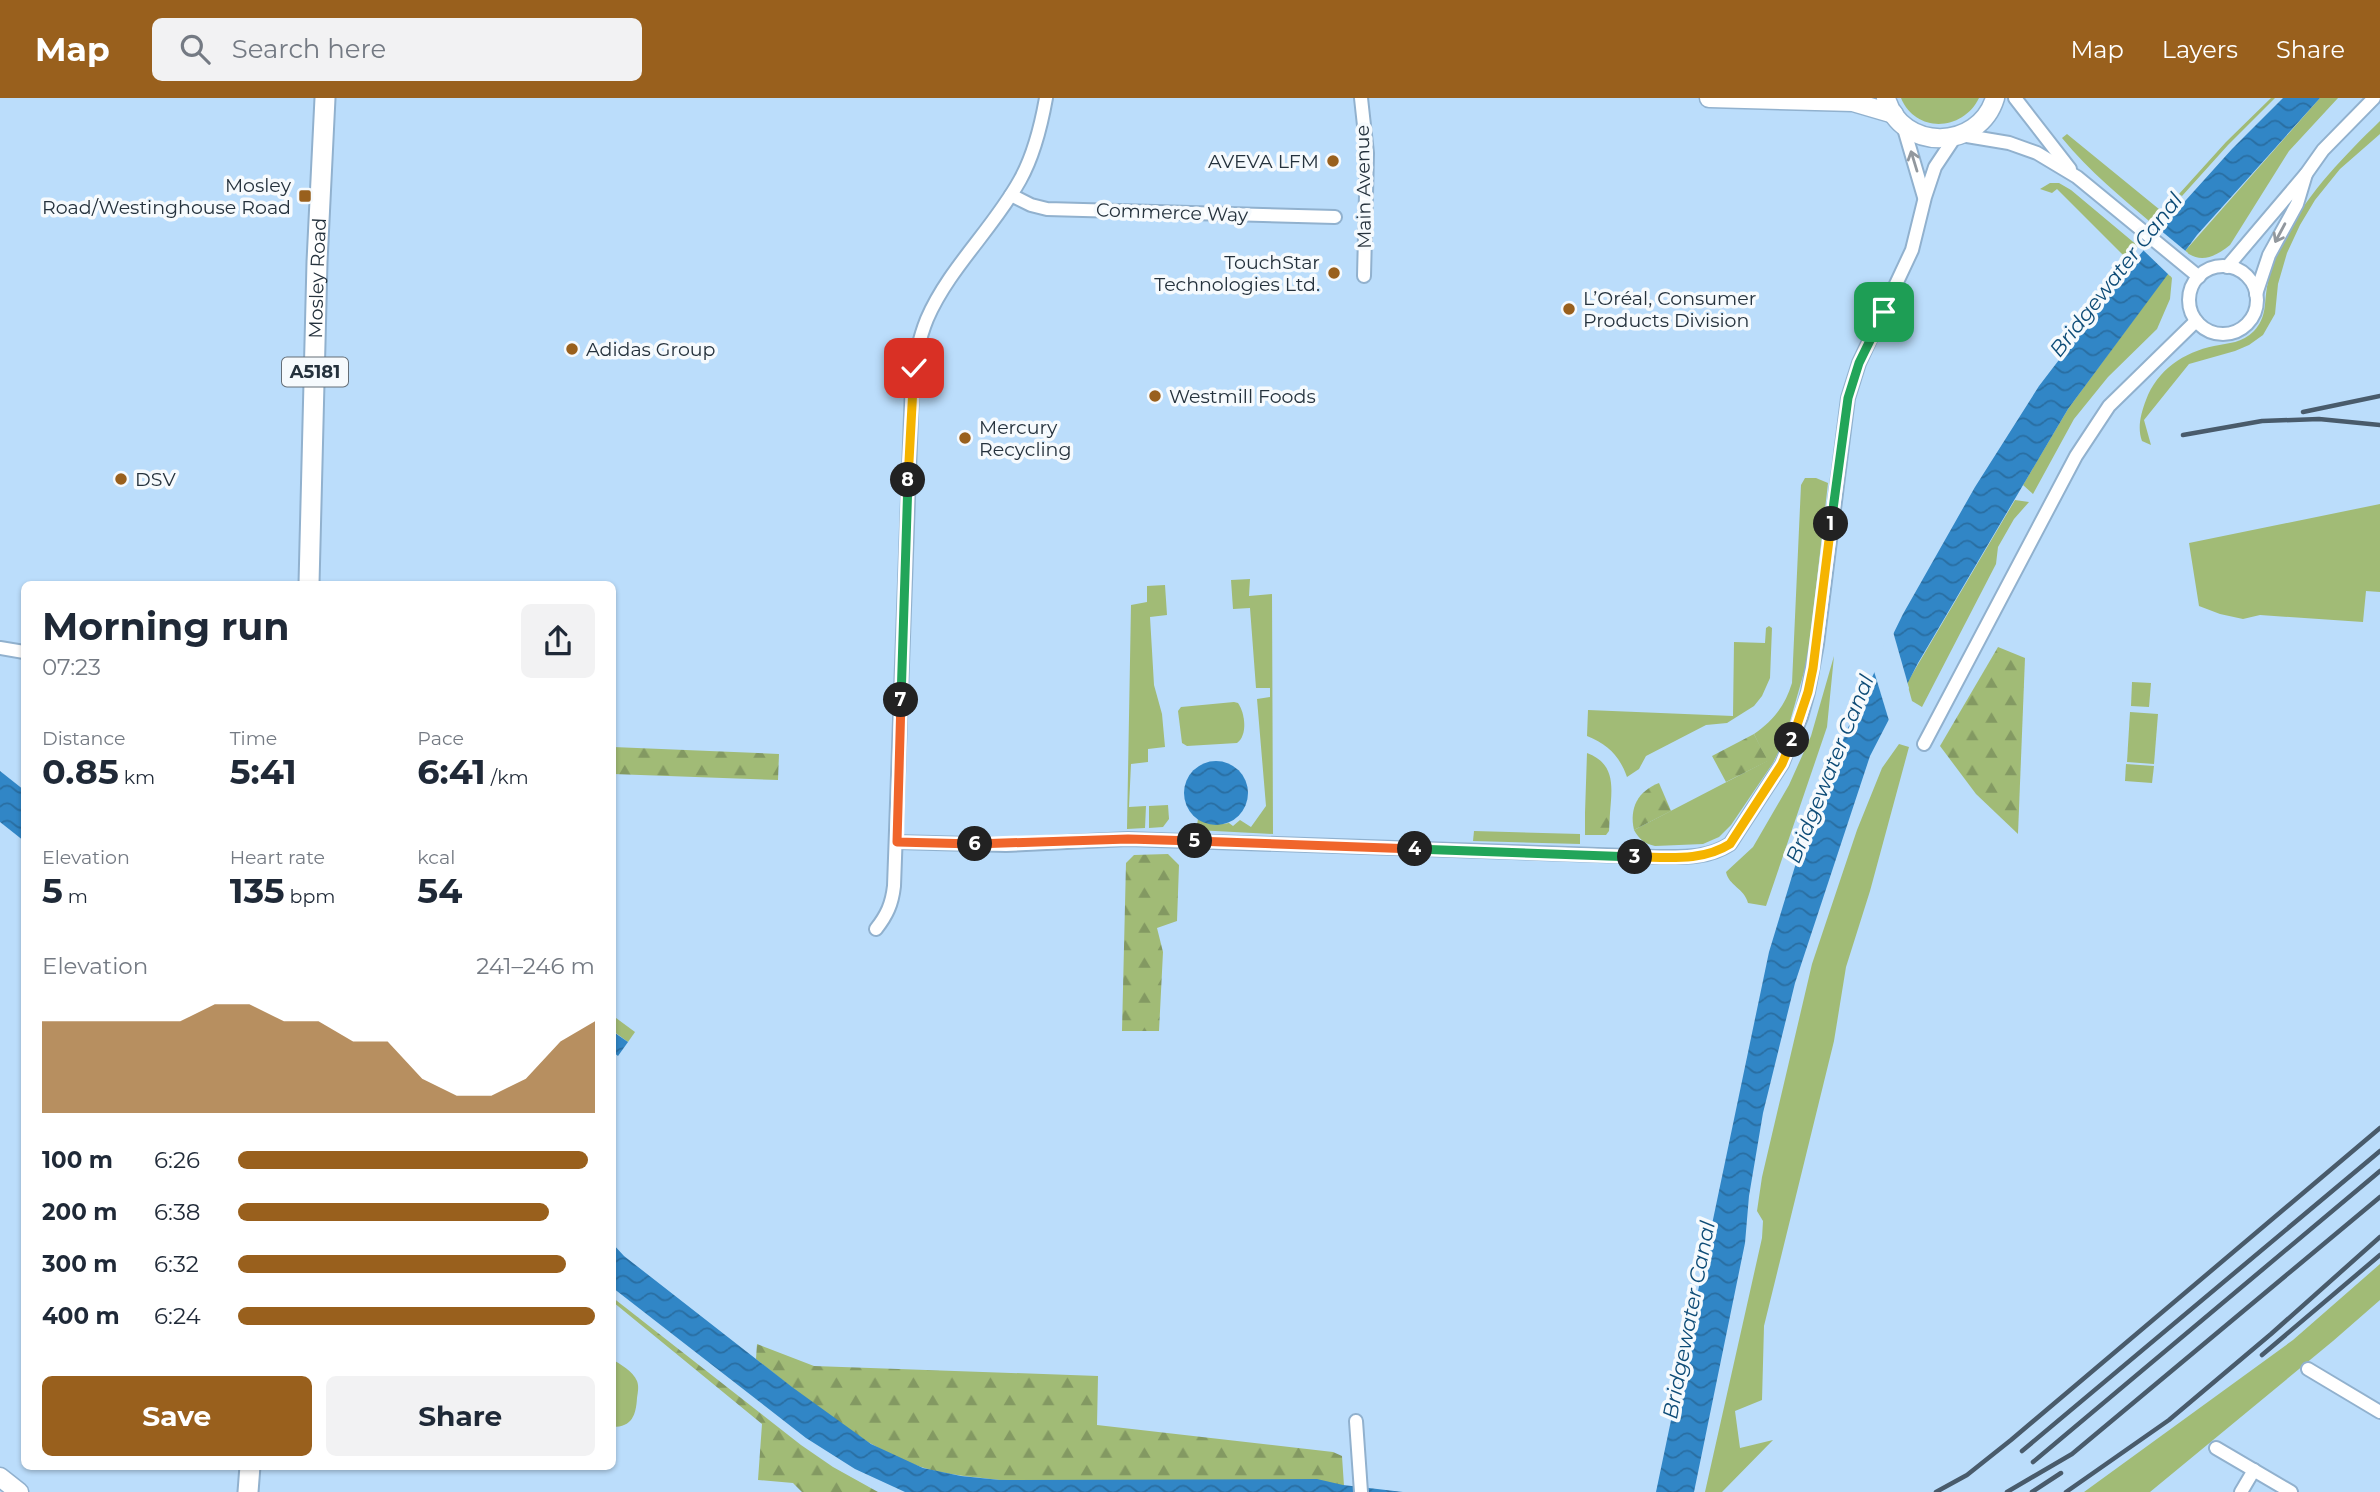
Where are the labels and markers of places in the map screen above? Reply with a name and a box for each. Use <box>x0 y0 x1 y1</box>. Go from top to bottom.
place label: AVEVA LFM <box>1208 150 1319 173</box>
marker: AVEVA LFM <box>1325 153 1341 169</box>
place label: Mosley Road/Westinghouse Road <box>42 174 292 219</box>
marker: Mosley Road/Westinghouse Road <box>297 188 313 204</box>
place label: TouchStar Technologies Ltd. <box>1154 251 1320 296</box>
marker: TouchStar Technologies Ltd. <box>1326 265 1342 281</box>
pin <box>1854 282 1914 342</box>
place label: L’Oréal, Consumer Products Division <box>1583 287 1756 332</box>
marker: L’Oréal, Consumer Products Division <box>1561 301 1577 317</box>
place label: Adidas Group <box>586 338 716 361</box>
pin <box>884 338 944 398</box>
marker: Adidas Group <box>564 341 580 357</box>
place label: Westmill Foods <box>1169 385 1316 408</box>
marker: Westmill Foods <box>1147 388 1163 404</box>
place label: Mercury Recycling <box>979 416 1071 461</box>
marker: Mercury Recycling <box>957 430 973 446</box>
pin: 8 <box>890 462 926 498</box>
place label: DSV <box>135 468 176 491</box>
marker: DSV <box>113 471 129 487</box>
pin: 1 <box>1814 506 1848 542</box>
pin: 7 <box>884 682 918 718</box>
pin: 2 <box>1774 722 1810 758</box>
pin: 5 <box>1178 824 1212 858</box>
pin: 6 <box>958 826 992 862</box>
pin: 4 <box>1398 832 1432 866</box>
pin: 3 <box>1618 840 1652 874</box>

